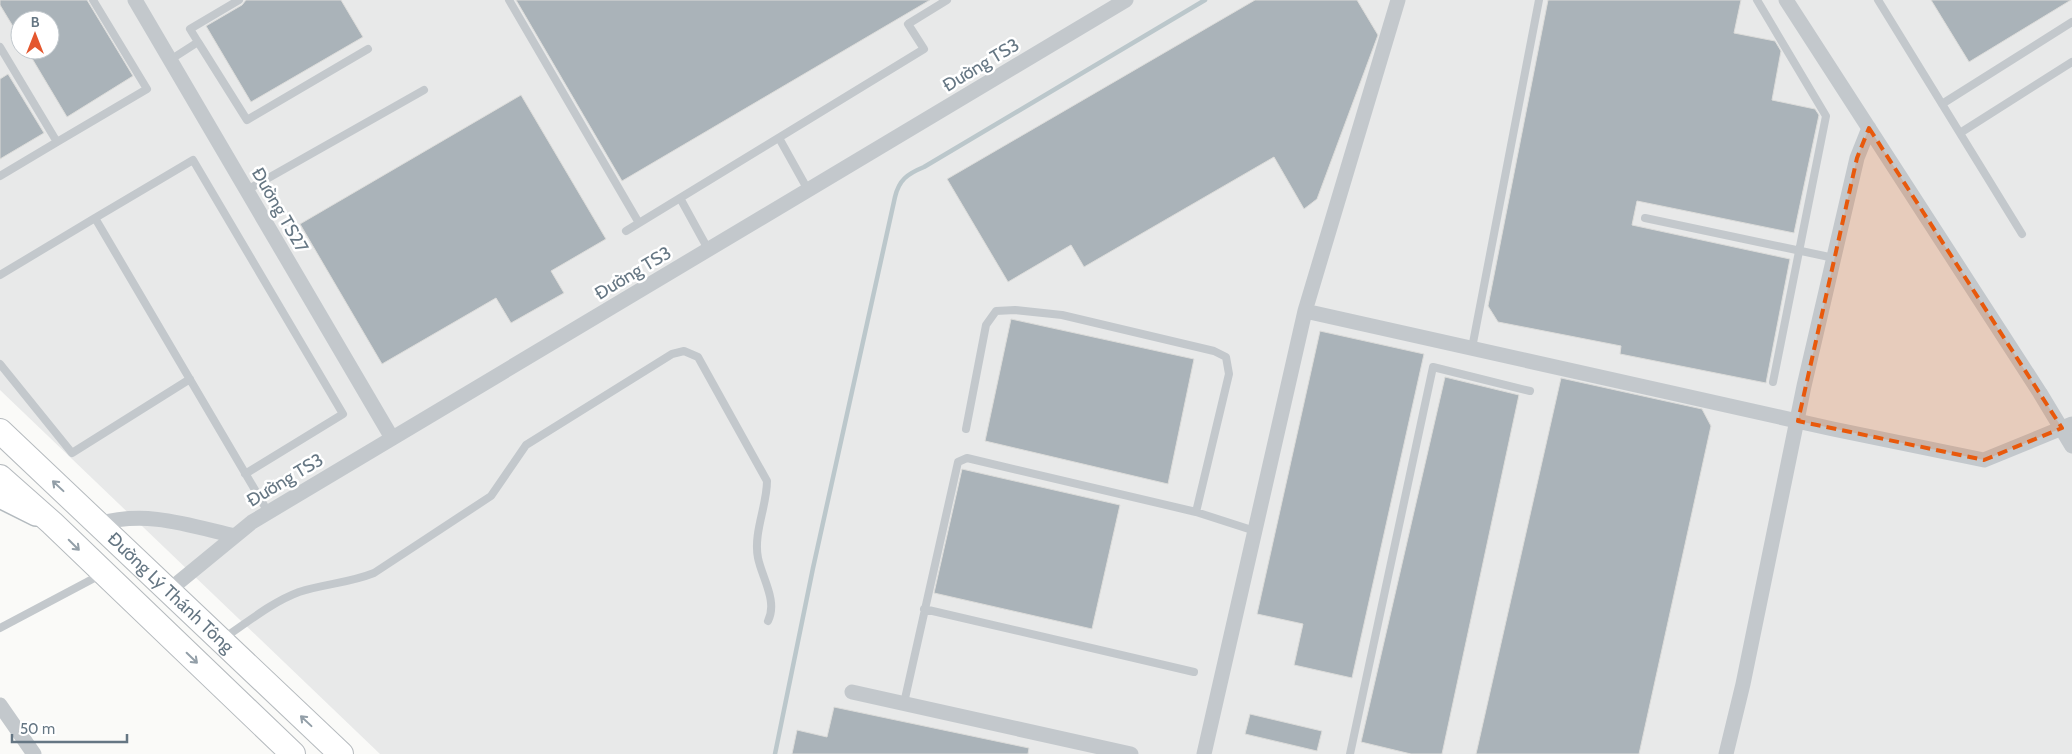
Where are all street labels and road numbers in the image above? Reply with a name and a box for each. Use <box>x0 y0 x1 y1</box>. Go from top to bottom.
street label: Đường TS3 <box>939 34 1023 96</box>
street label: Đường TS27 <box>247 164 313 256</box>
street label: Đường TS3 <box>591 242 675 304</box>
street label: Đường TS3 <box>243 449 327 511</box>
street label: Đường Lý Thánh Tông <box>103 528 239 658</box>

